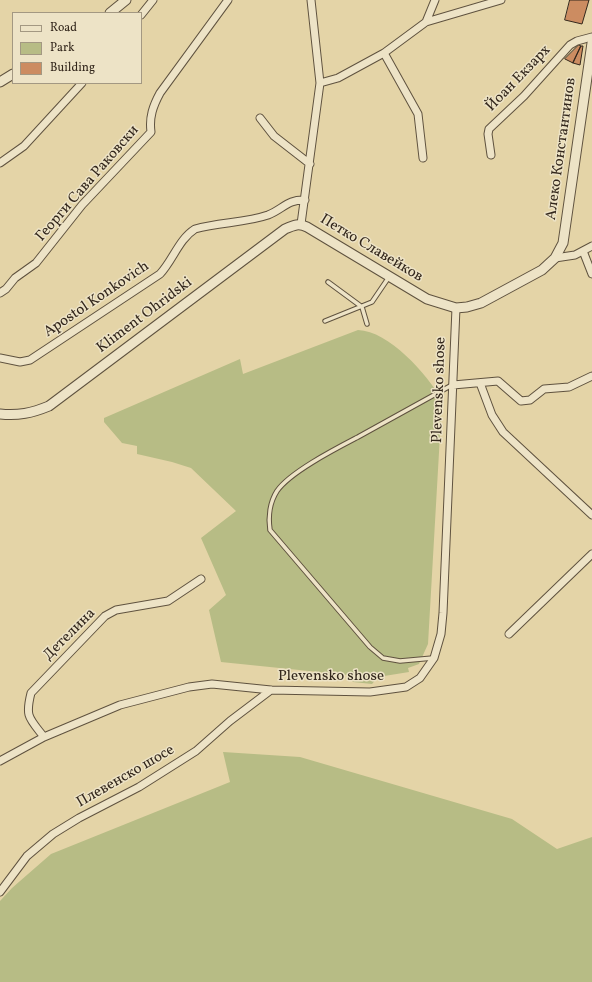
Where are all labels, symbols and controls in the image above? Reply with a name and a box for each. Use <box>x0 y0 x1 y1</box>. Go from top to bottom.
legend <box>12 12 142 84</box>
text: Road <box>50 20 77 36</box>
text: Park <box>50 40 75 56</box>
street label: Йоан Екзарх <box>483 42 555 116</box>
text: Building <box>50 60 95 76</box>
street label: Алеко Константинов <box>543 77 581 221</box>
street label: Георги Сава Раковски <box>33 122 143 246</box>
street label: Петко Славейков <box>316 211 426 287</box>
street label: Apostol Konkovich <box>41 258 153 342</box>
street label: Kliment Ohridski <box>94 274 196 358</box>
street label: Plevensko shose <box>429 337 451 443</box>
street label: Детелина <box>40 605 100 665</box>
street label: Plevensko shose <box>278 668 384 686</box>
street label: Плевенско шосе <box>74 742 178 812</box>

